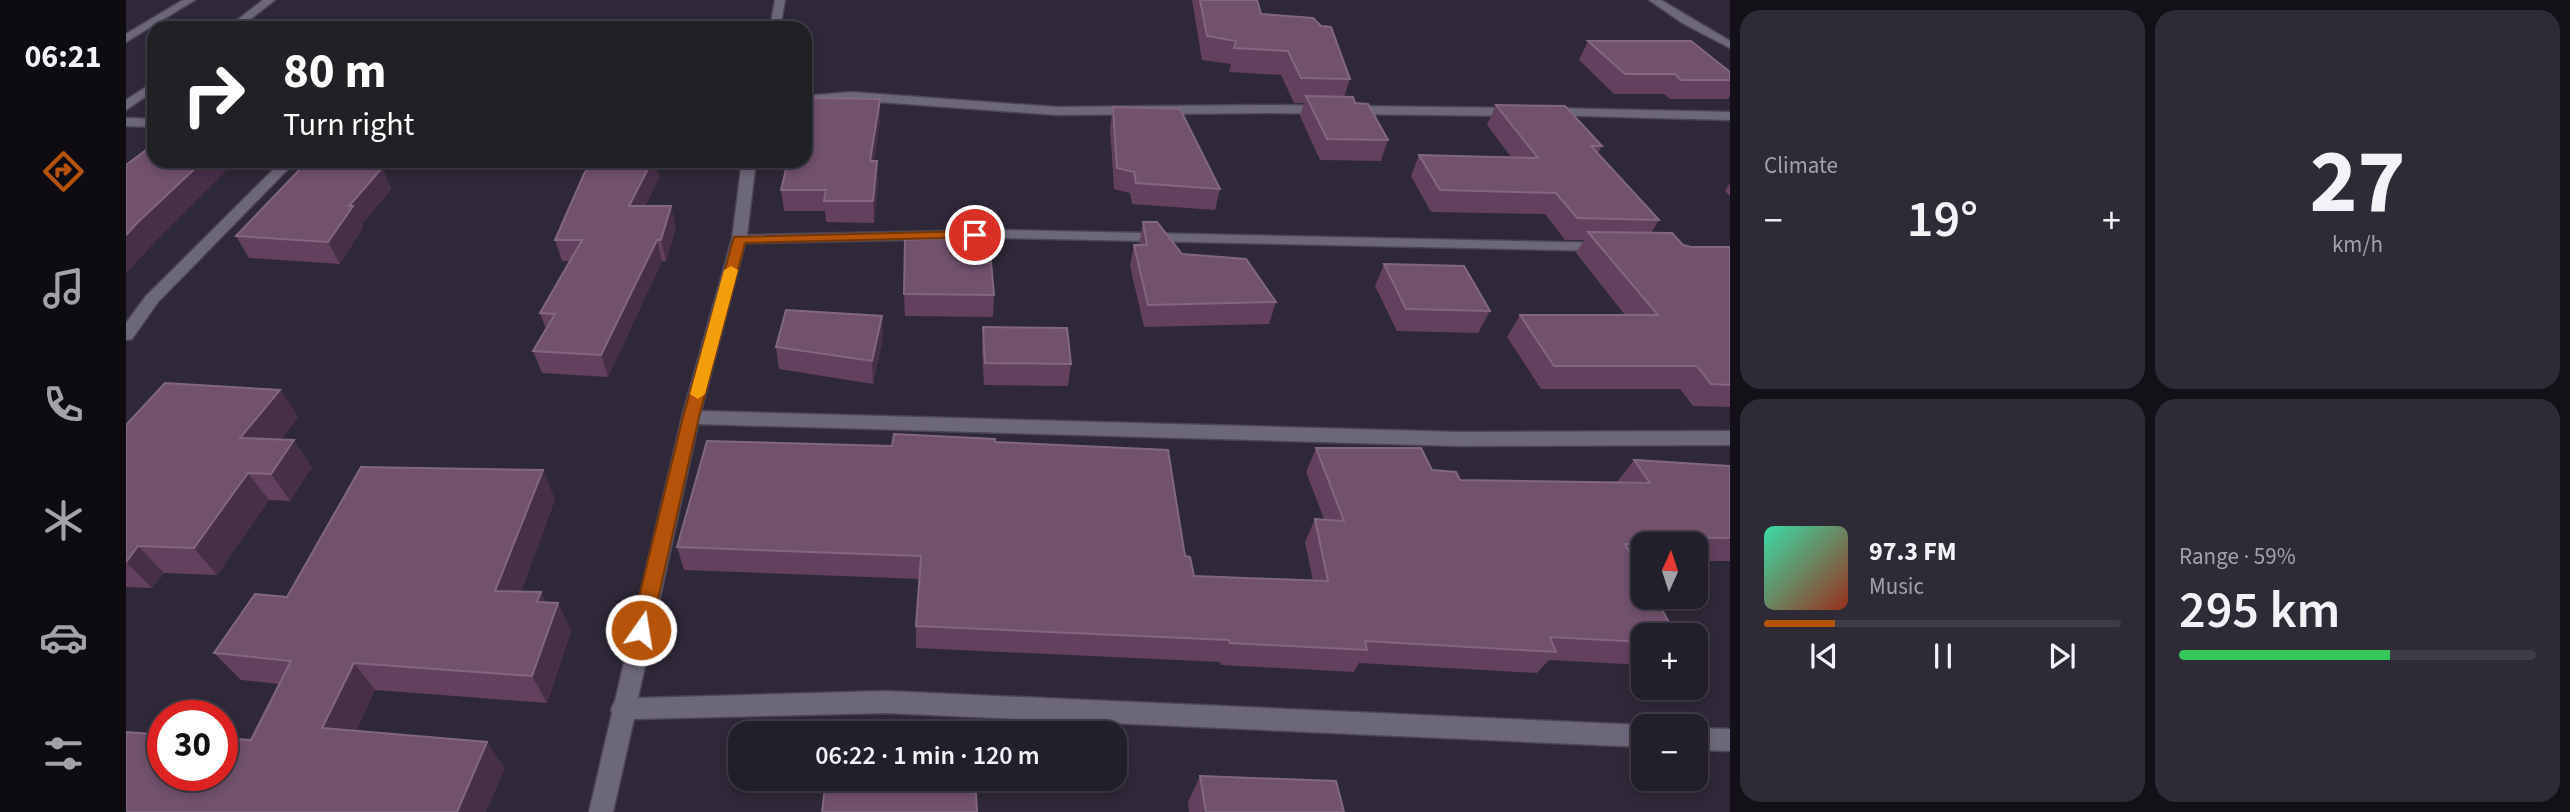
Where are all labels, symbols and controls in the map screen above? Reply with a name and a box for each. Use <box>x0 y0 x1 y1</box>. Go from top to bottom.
text: 06:21 <box>24 34 102 80</box>
text: 80 m <box>283 37 387 107</box>
icon: right <box>168 49 259 140</box>
text: Turn right <box>283 102 414 148</box>
text: 27 <box>2309 118 2406 247</box>
icon: directions <box>39 147 88 196</box>
text: Climate <box>1764 149 1838 182</box>
text: 19° <box>1907 183 1978 257</box>
text: − <box>1764 194 1783 248</box>
text: + <box>2102 194 2121 248</box>
pin <box>945 205 1005 265</box>
icon: arrive <box>956 216 994 254</box>
text: km/h <box>2332 228 2383 261</box>
icon: music <box>39 264 88 313</box>
icon: phone <box>39 380 88 429</box>
icon: climate <box>39 496 88 545</box>
north arrow <box>1631 532 1708 609</box>
map controls <box>1631 532 1708 791</box>
text: 97.3 FM <box>1869 533 1957 570</box>
text: Range · 59% <box>2179 540 2296 573</box>
text: Music <box>1869 570 1924 603</box>
text: 295 km <box>2179 574 2340 648</box>
position arrow <box>604 593 678 667</box>
icon: car <box>39 613 88 662</box>
button: + <box>1631 623 1708 700</box>
icon: previous <box>1805 637 1843 675</box>
icon: pause <box>1924 637 1962 675</box>
icon: next <box>2043 637 2081 675</box>
speed limit sign: 30 <box>147 700 238 791</box>
button: − <box>1631 714 1708 791</box>
icon: filters <box>39 729 88 778</box>
text: 06:22 · 1 min · 120 m <box>815 737 1040 774</box>

